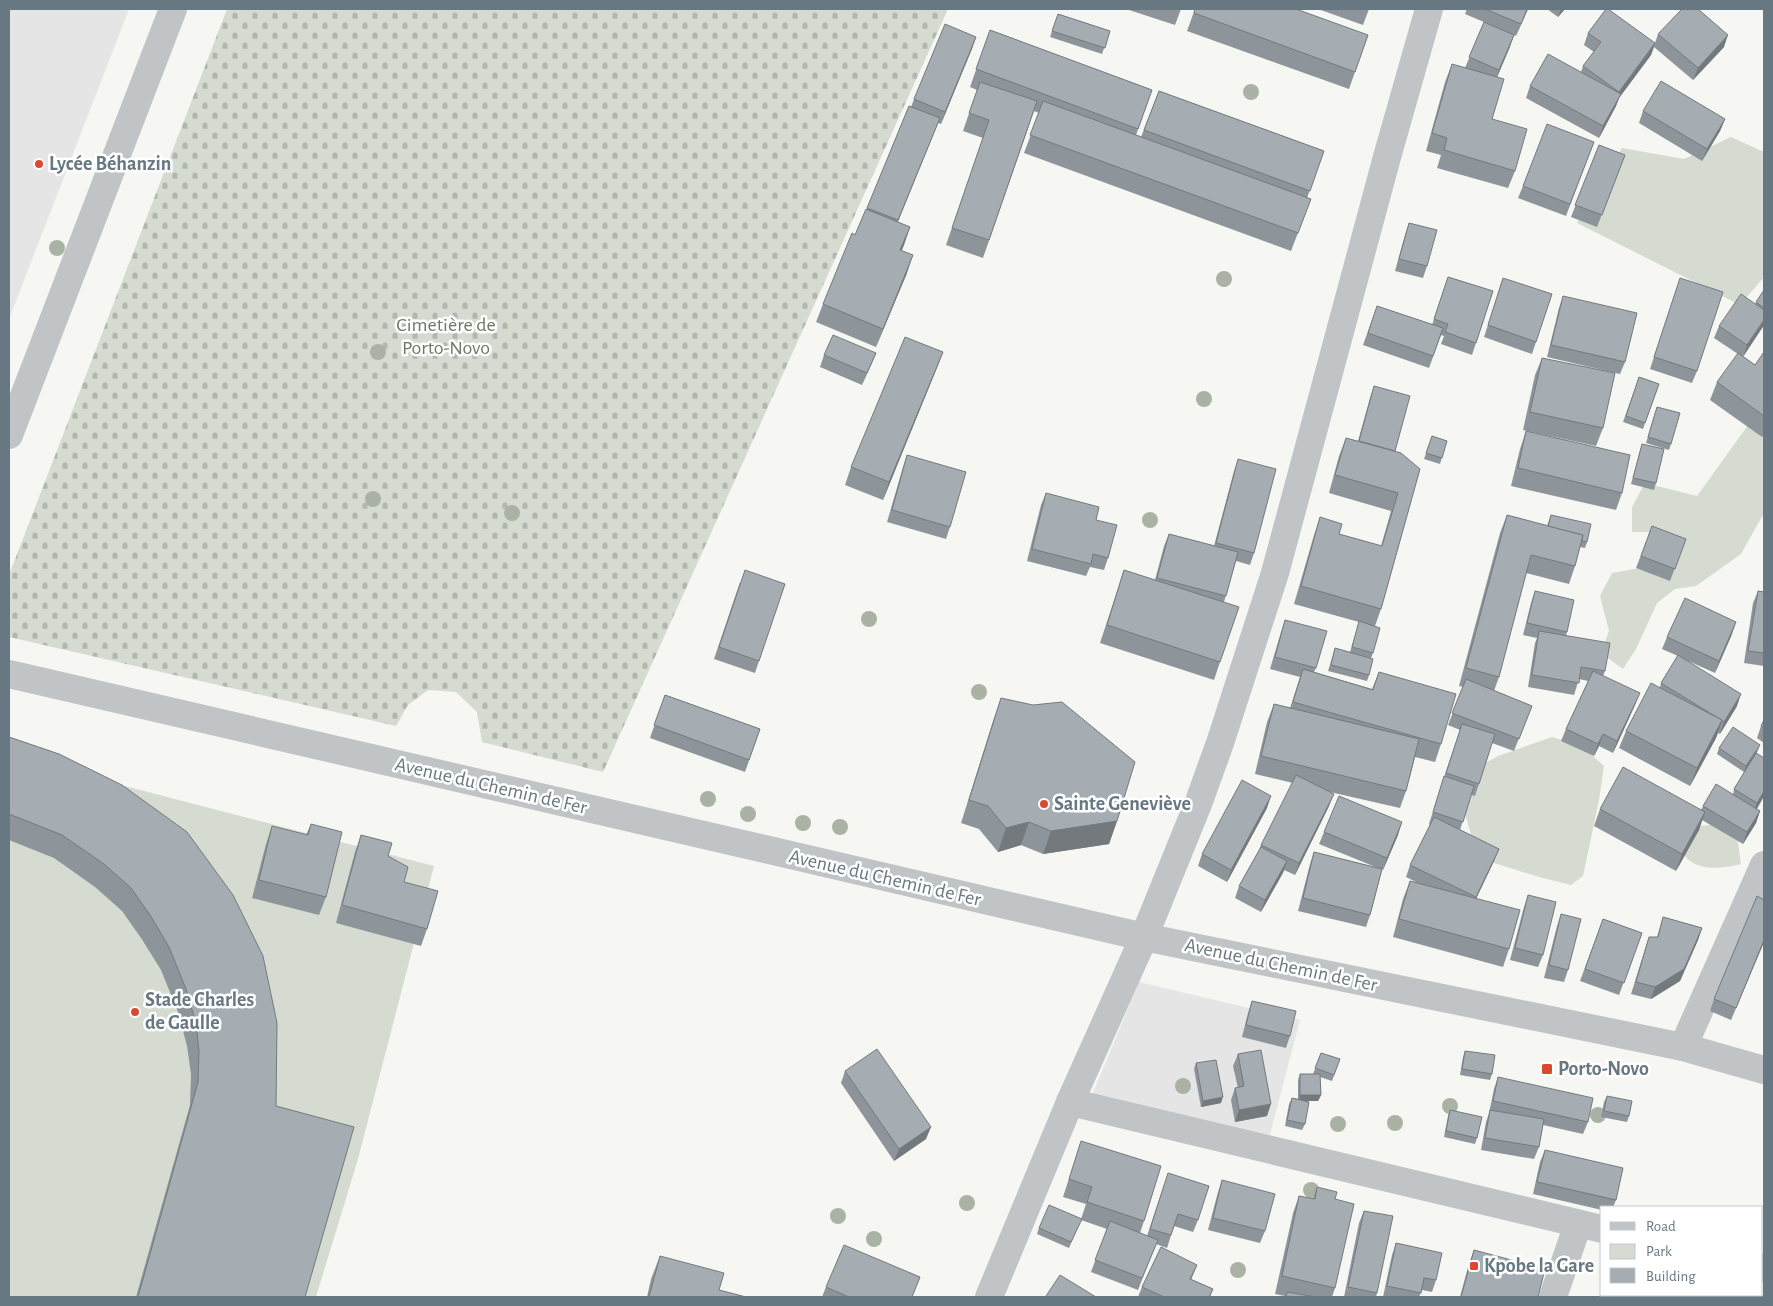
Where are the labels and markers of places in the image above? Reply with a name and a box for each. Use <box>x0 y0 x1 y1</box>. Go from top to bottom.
place label: Lycée Béhanzin <box>49 154 171 174</box>
marker: Lycée Béhanzin <box>33 158 45 170</box>
place label: Sainte Geneviève <box>1054 794 1191 814</box>
marker: Sainte Geneviève <box>1038 798 1050 810</box>
place label: Stade Charles de Gaulle <box>145 990 254 1033</box>
marker: Stade Charles de Gaulle <box>129 1006 141 1018</box>
place label: Porto-Novo <box>1558 1059 1649 1079</box>
marker: Porto-Novo <box>1540 1062 1554 1076</box>
place label: Kpobe la Gare <box>1484 1256 1594 1276</box>
marker: Kpobe la Gare <box>1468 1260 1480 1272</box>

